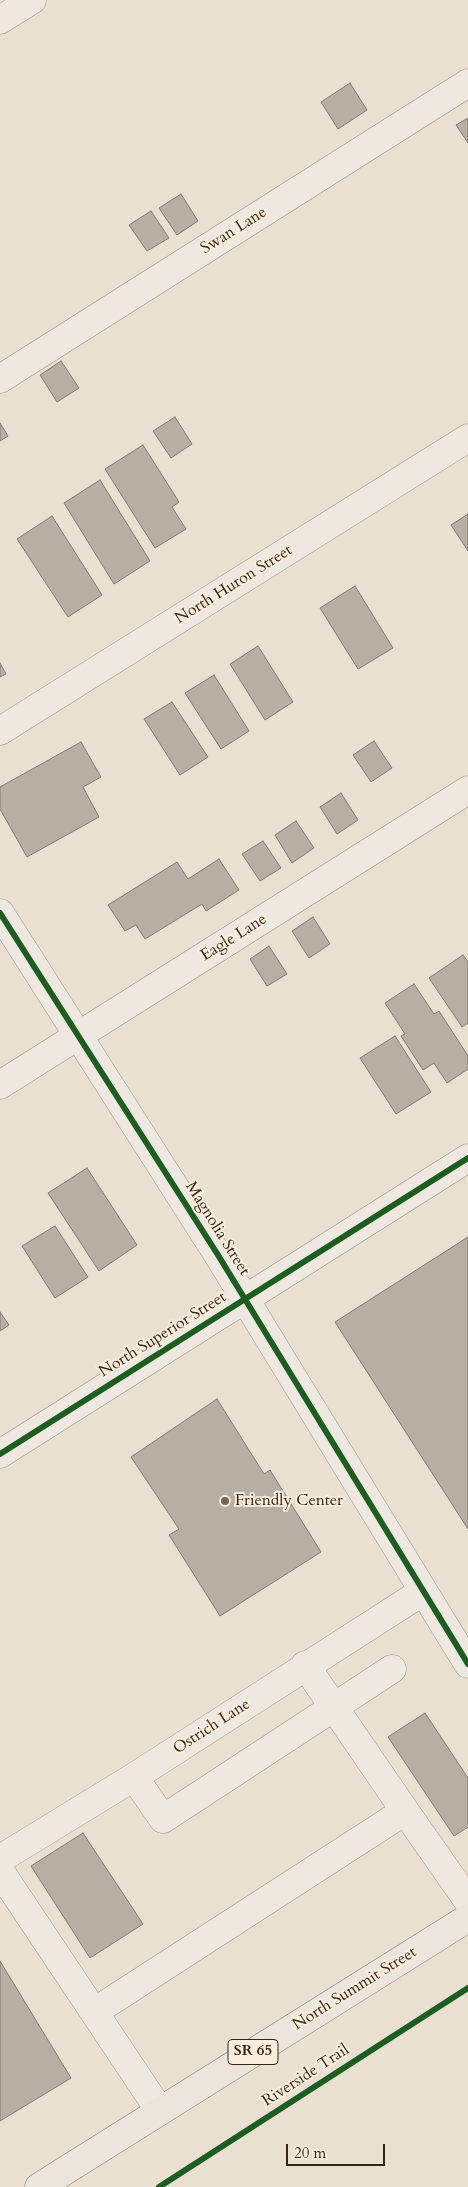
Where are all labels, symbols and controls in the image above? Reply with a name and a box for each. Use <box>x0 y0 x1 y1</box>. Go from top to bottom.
street label: Swan Lane <box>197 203 271 259</box>
street label: North Huron Street <box>172 541 296 629</box>
street label: Eagle Lane <box>197 910 271 966</box>
street label: Magnolia Street <box>181 1179 253 1279</box>
street label: North Superior Street <box>96 1288 230 1382</box>
place label: Friendly Center <box>235 1491 343 1511</box>
marker: Friendly Center <box>219 1495 231 1507</box>
street label: Ostrich Lane <box>170 1695 254 1759</box>
street label: North Summit Street <box>290 1943 420 2035</box>
road number: SR 65 <box>228 2040 278 2064</box>
street label: Riverside Trail <box>259 2041 353 2111</box>
scale bar <box>288 2134 387 2166</box>
text: 20 m <box>294 2143 326 2163</box>

